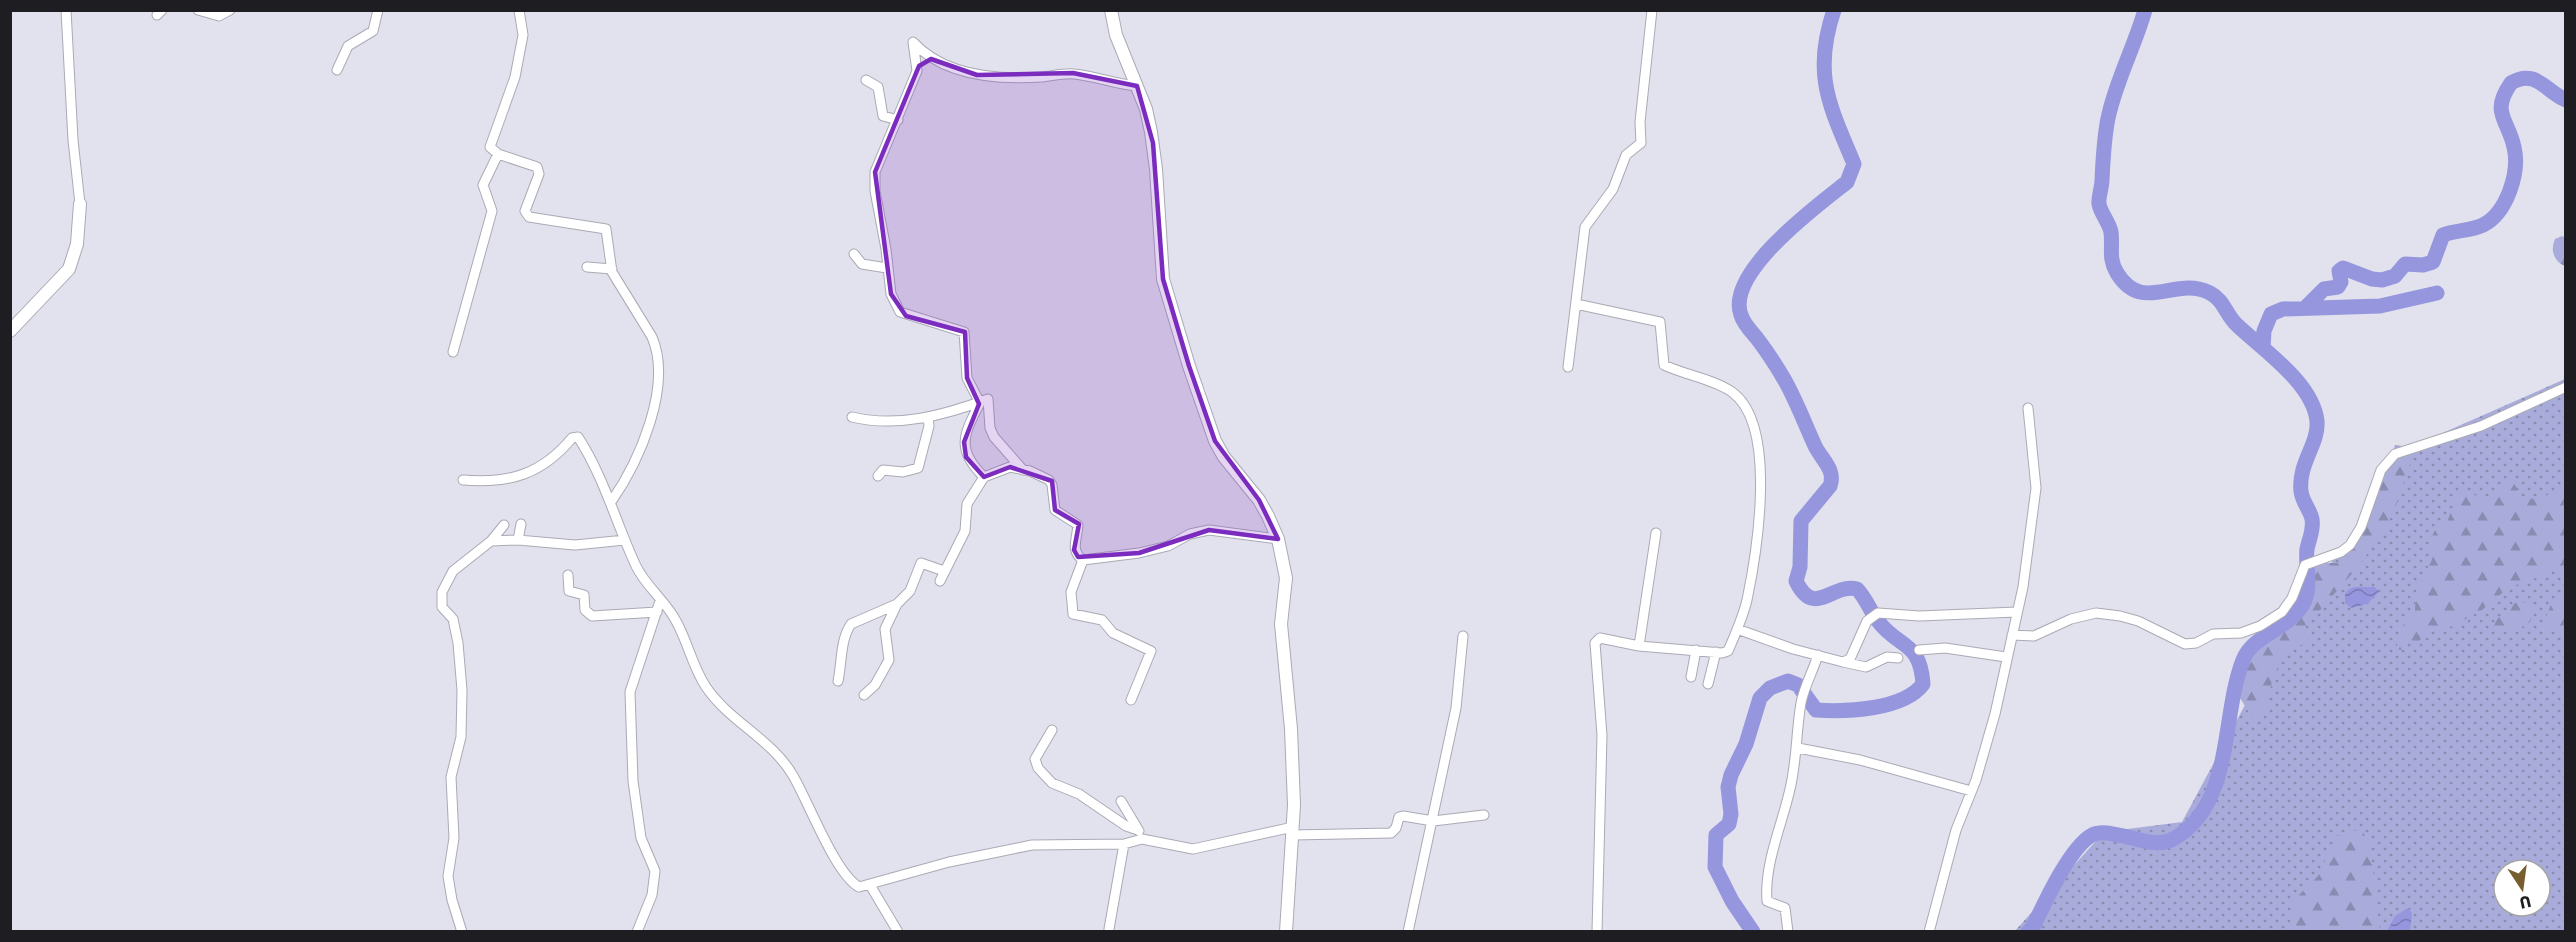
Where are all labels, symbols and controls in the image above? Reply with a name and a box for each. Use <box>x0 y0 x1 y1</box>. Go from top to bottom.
north arrow <box>2492 858 2552 918</box>
text: U <box>2517 890 2533 915</box>

